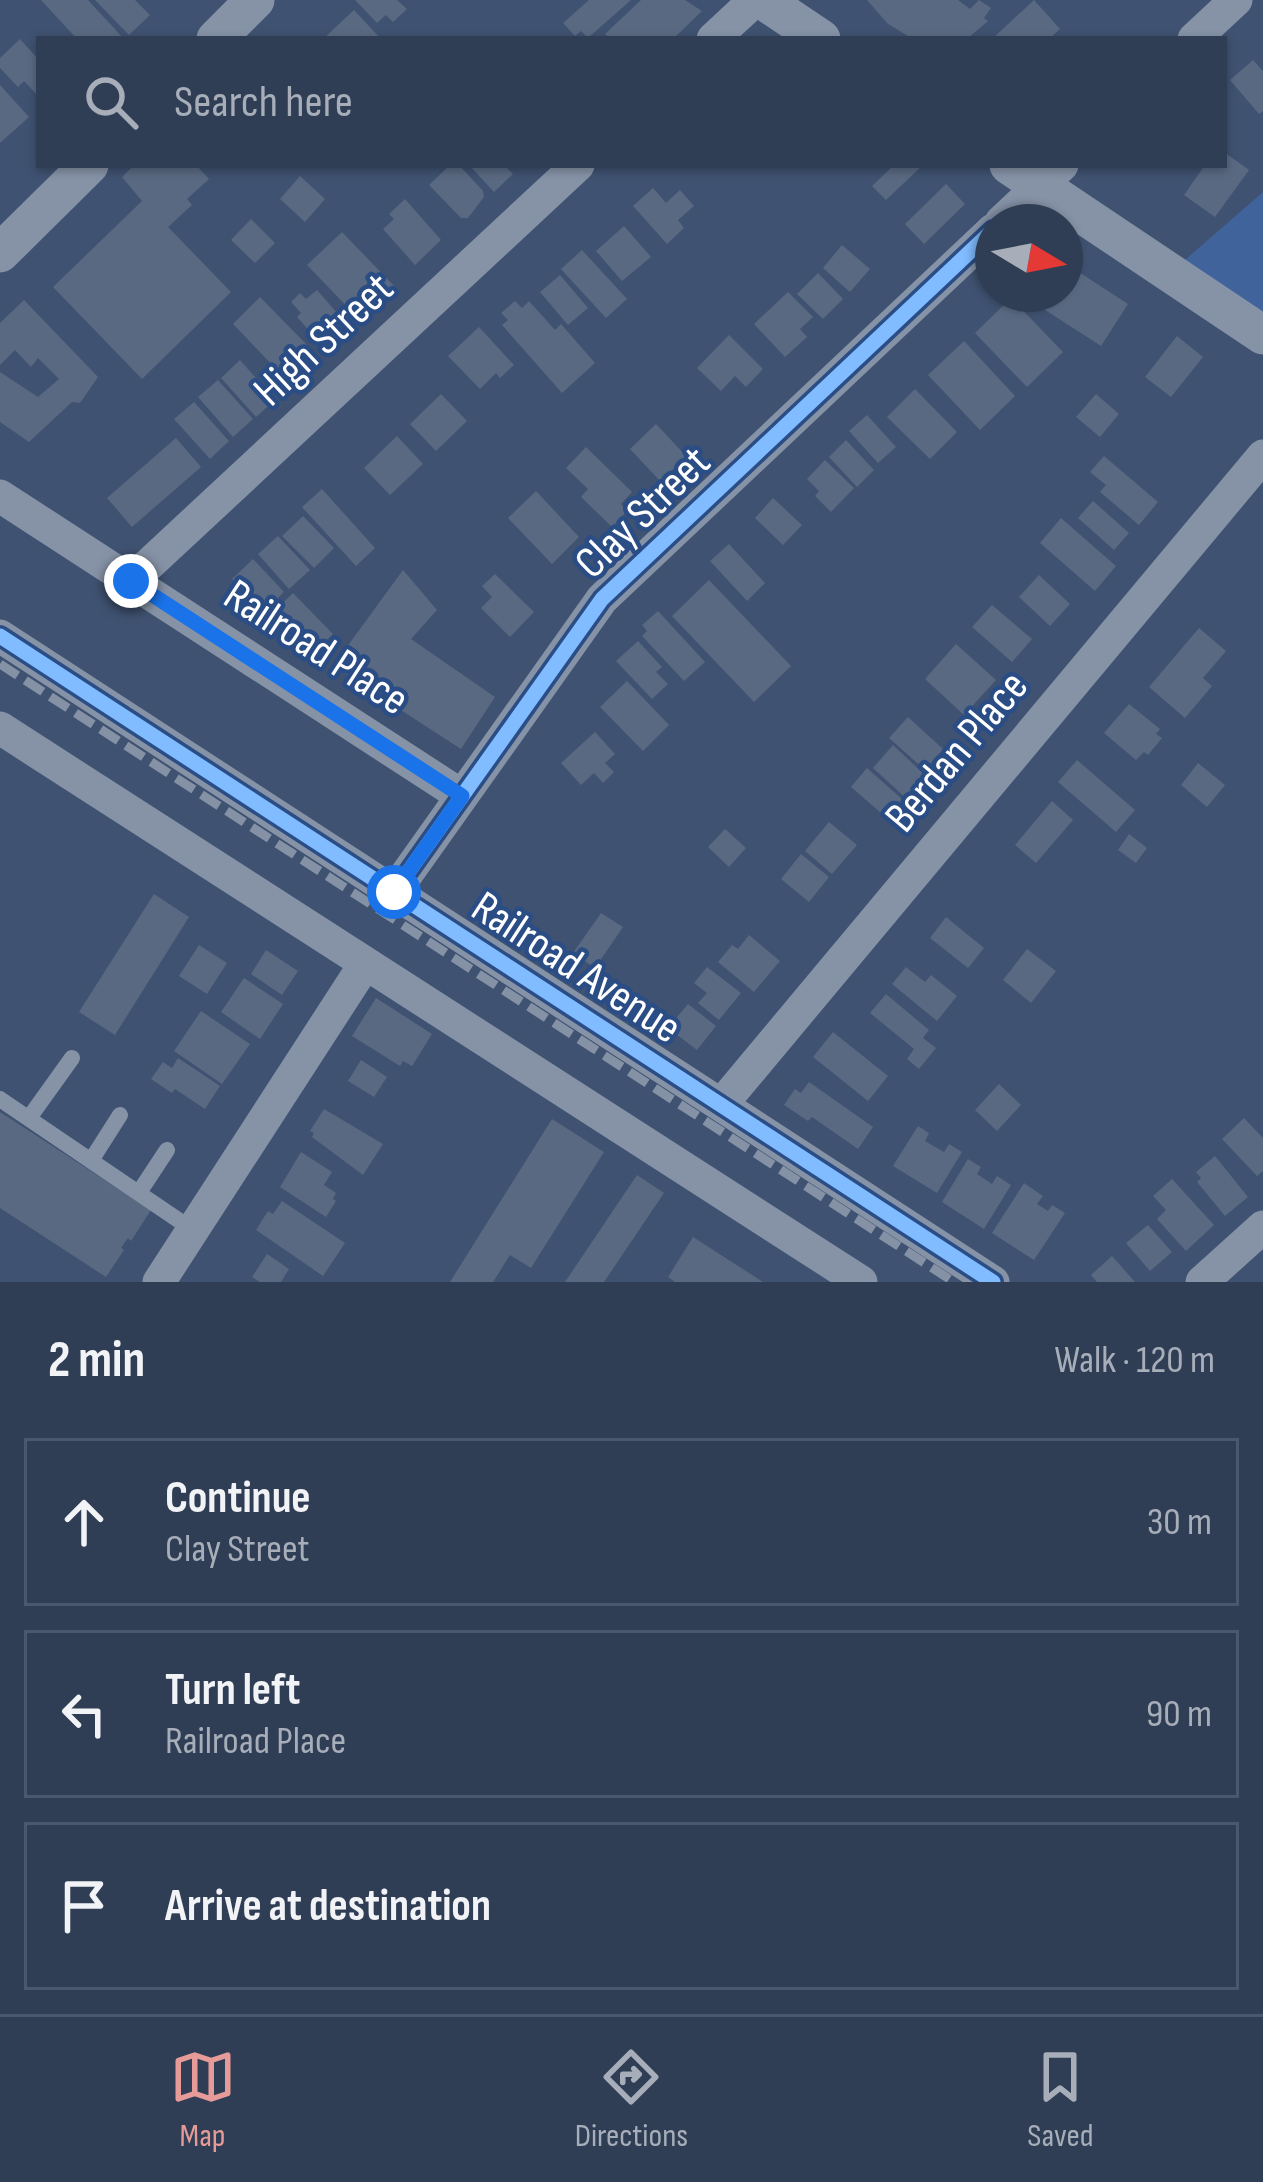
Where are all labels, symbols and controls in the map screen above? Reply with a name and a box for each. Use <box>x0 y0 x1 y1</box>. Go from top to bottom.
search box <box>36 36 1227 168</box>
icon: search <box>78 69 144 135</box>
text: Search here <box>174 75 353 130</box>
north arrow <box>975 204 1083 312</box>
street label: High Street <box>243 262 405 418</box>
street label: Clay Street <box>564 435 722 591</box>
route end <box>104 554 158 608</box>
street label: Railroad Place <box>213 568 419 728</box>
street label: Berdan Place <box>874 660 1040 844</box>
route start <box>367 865 421 919</box>
street label: Railroad Avenue <box>461 880 691 1056</box>
text: 2 min <box>48 1330 145 1391</box>
text: Walk · 120 m <box>1055 1337 1215 1384</box>
text: Continue <box>165 1471 311 1526</box>
icon: ahead <box>51 1489 117 1555</box>
text: 30 m <box>1147 1499 1212 1546</box>
text: Clay Street <box>165 1526 309 1573</box>
text: Turn left <box>165 1663 300 1718</box>
icon: left <box>51 1681 117 1747</box>
text: 90 m <box>1146 1691 1212 1738</box>
text: Railroad Place <box>165 1718 346 1765</box>
icon: arrive <box>51 1873 117 1939</box>
text: Arrive at destination <box>165 1879 491 1934</box>
tab: Map <box>170 2044 236 2156</box>
tab: Directions <box>575 2044 688 2156</box>
tab: Saved <box>1027 2044 1093 2156</box>

